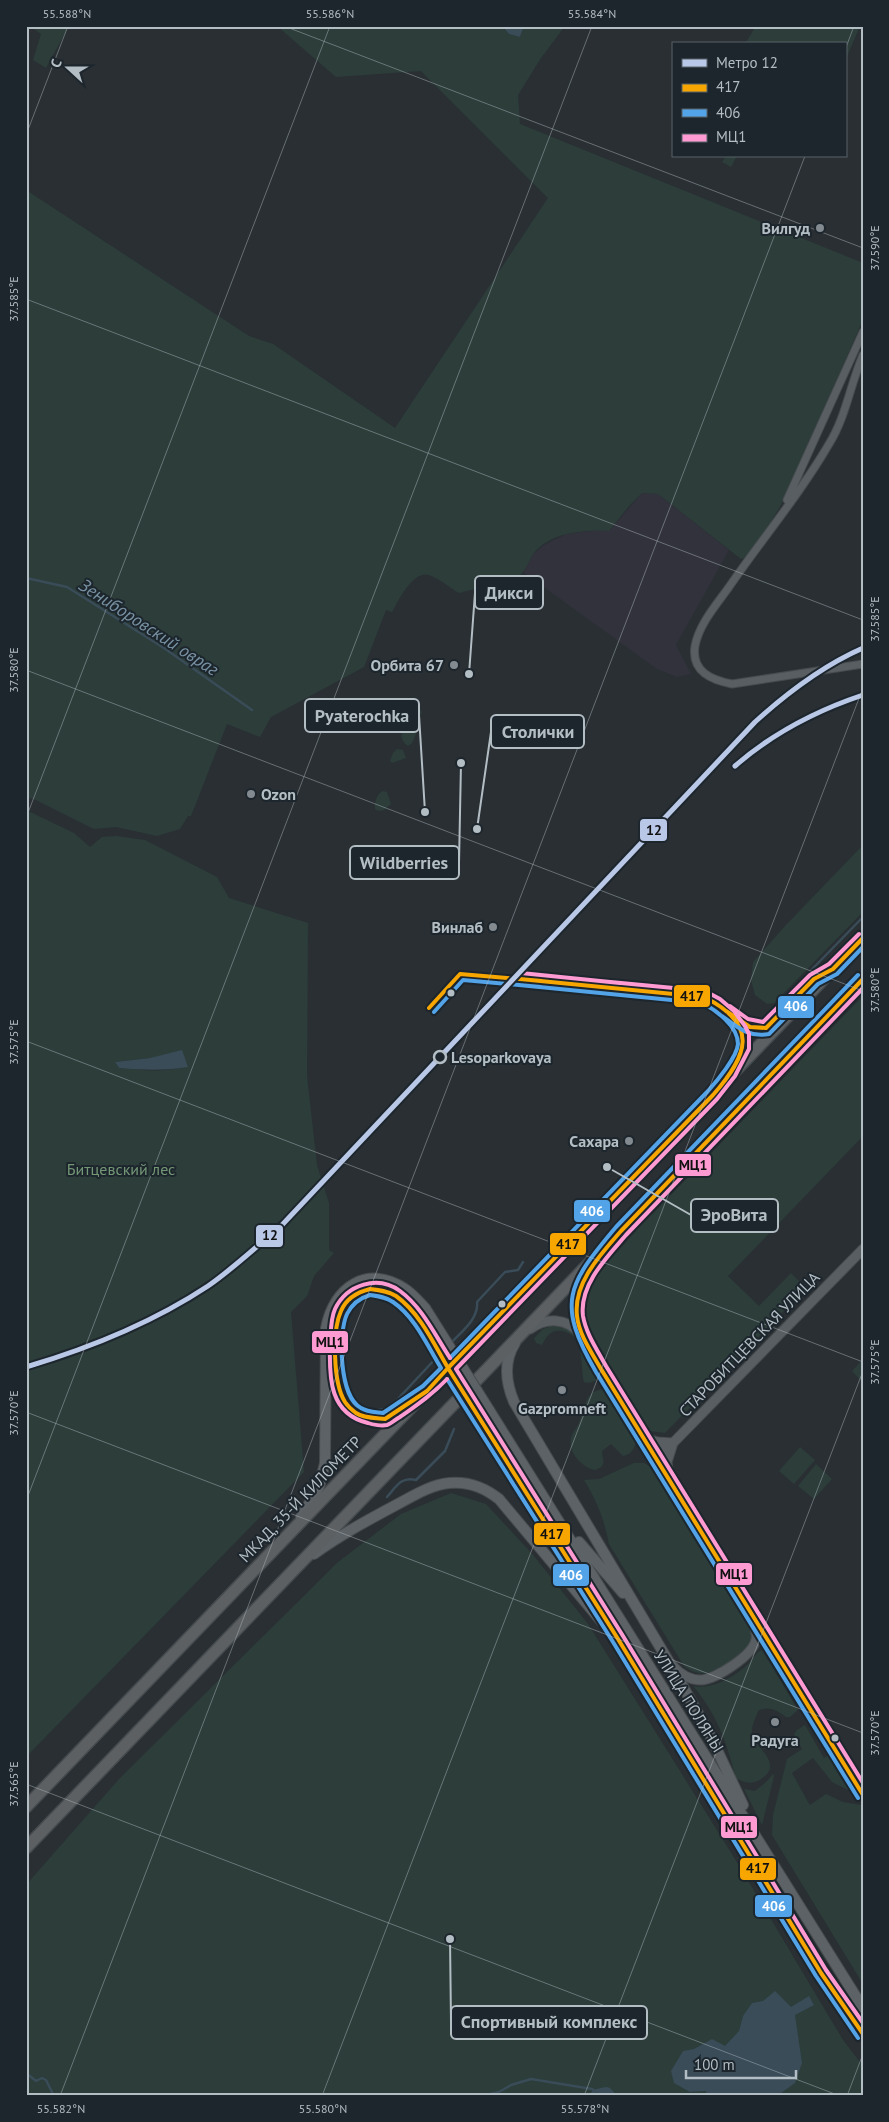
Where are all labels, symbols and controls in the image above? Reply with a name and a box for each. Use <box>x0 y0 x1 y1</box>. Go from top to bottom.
text: 55.588°N <box>43 6 91 21</box>
text: 55.586°N <box>306 6 354 21</box>
text: 55.584°N <box>568 6 616 21</box>
north arrow <box>42 42 92 92</box>
legend <box>672 42 846 158</box>
text: Метро 12 <box>716 53 778 72</box>
text: С <box>46 56 66 70</box>
text: 417 <box>716 77 741 96</box>
text: 406 <box>716 103 741 122</box>
text: МЦ1 <box>716 127 746 146</box>
place label: Вилгуд <box>762 218 810 238</box>
marker: Вилгуд <box>814 222 826 234</box>
text: 37.590°E <box>867 225 882 271</box>
text: 37.585°E <box>6 276 21 322</box>
water label: Зениборовский овраг <box>75 573 224 681</box>
callout: Дикси <box>475 576 543 609</box>
text: Дикси <box>485 581 533 604</box>
text: 37.585°E <box>867 596 882 642</box>
text: 37.580°E <box>6 647 21 693</box>
place label: Орбита 67 <box>371 655 444 675</box>
marker: Орбита 67 <box>448 659 460 671</box>
callout: Pyaterochka <box>305 699 419 732</box>
text: Pyaterochka <box>315 704 409 727</box>
callout: Столички <box>491 715 584 748</box>
text: Столички <box>502 720 574 743</box>
place label: Ozon <box>261 784 296 804</box>
marker: Ozon <box>245 788 257 800</box>
line badge: 12 <box>639 818 668 842</box>
text: 12 <box>646 821 662 839</box>
callout: Wildberries <box>350 846 459 879</box>
text: Wildberries <box>360 851 449 874</box>
place label: Винлаб <box>431 917 483 937</box>
marker: Винлаб <box>487 921 499 933</box>
text: 37.580°E <box>867 967 882 1013</box>
line badge: 417 <box>673 984 711 1008</box>
text: 417 <box>680 987 704 1005</box>
unlabelled marker <box>446 988 456 998</box>
line badge: 406 <box>777 995 815 1019</box>
text: 406 <box>784 997 808 1015</box>
text: 37.575°E <box>6 1019 21 1065</box>
place label: Lesoparkovaya <box>451 1047 552 1067</box>
marker: Lesoparkovaya <box>433 1050 447 1064</box>
place label: Сахара <box>569 1131 619 1151</box>
marker: Сахара <box>623 1135 635 1147</box>
line badge: МЦ1 <box>674 1153 712 1177</box>
text: МЦ1 <box>679 1156 707 1174</box>
park label: Битцевский лес <box>67 1159 175 1179</box>
line badge: 406 <box>573 1199 611 1223</box>
callout: ЭроВита <box>691 1199 778 1232</box>
text: 406 <box>580 1202 604 1220</box>
text: ЭроВита <box>701 1203 767 1226</box>
line badge: 12 <box>255 1224 284 1248</box>
text: 12 <box>262 1226 278 1244</box>
line badge: 417 <box>549 1232 587 1256</box>
text: 417 <box>556 1235 580 1253</box>
street label: СТАРОБИТЦЕВСКАЯ УЛИЦА <box>674 1267 824 1421</box>
unlabelled marker <box>497 1299 507 1309</box>
line badge: МЦ1 <box>311 1330 349 1354</box>
text: МЦ1 <box>316 1333 344 1351</box>
text: 37.575°E <box>867 1339 882 1385</box>
marker: Gazpromneft <box>556 1384 568 1396</box>
text: 37.570°E <box>6 1390 21 1436</box>
place label: Gazpromneft <box>518 1398 606 1418</box>
street label: МКАД, 35-Й КИЛОМЕТР <box>234 1432 366 1566</box>
line badge: 417 <box>533 1522 571 1546</box>
text: 417 <box>540 1525 564 1543</box>
line badge: МЦ1 <box>715 1562 753 1586</box>
line badge: 406 <box>552 1563 590 1587</box>
text: МЦ1 <box>720 1565 748 1583</box>
text: 406 <box>559 1566 583 1584</box>
street label: УЛИЦА ПОЛЯНЫ <box>650 1646 728 1756</box>
text: 37.570°E <box>867 1710 882 1756</box>
marker: Радуга <box>769 1716 781 1728</box>
place label: Радуга <box>751 1730 799 1750</box>
unlabelled marker <box>830 1733 840 1743</box>
text: 37.565°E <box>6 1761 21 1807</box>
line badge: МЦ1 <box>720 1815 758 1839</box>
text: МЦ1 <box>725 1818 753 1836</box>
line badge: 417 <box>739 1857 777 1881</box>
text: 417 <box>746 1859 770 1877</box>
line badge: 406 <box>754 1894 793 1918</box>
text: 406 <box>762 1897 786 1915</box>
callout: Спортивный комплекс <box>451 2006 647 2039</box>
text: Спортивный комплекс <box>461 2010 637 2033</box>
scale bar <box>686 2047 796 2079</box>
text: 100 m <box>694 2055 735 2074</box>
text: 55.582°N <box>37 2101 85 2116</box>
text: 55.580°N <box>299 2101 347 2116</box>
text: 55.578°N <box>561 2101 609 2116</box>

